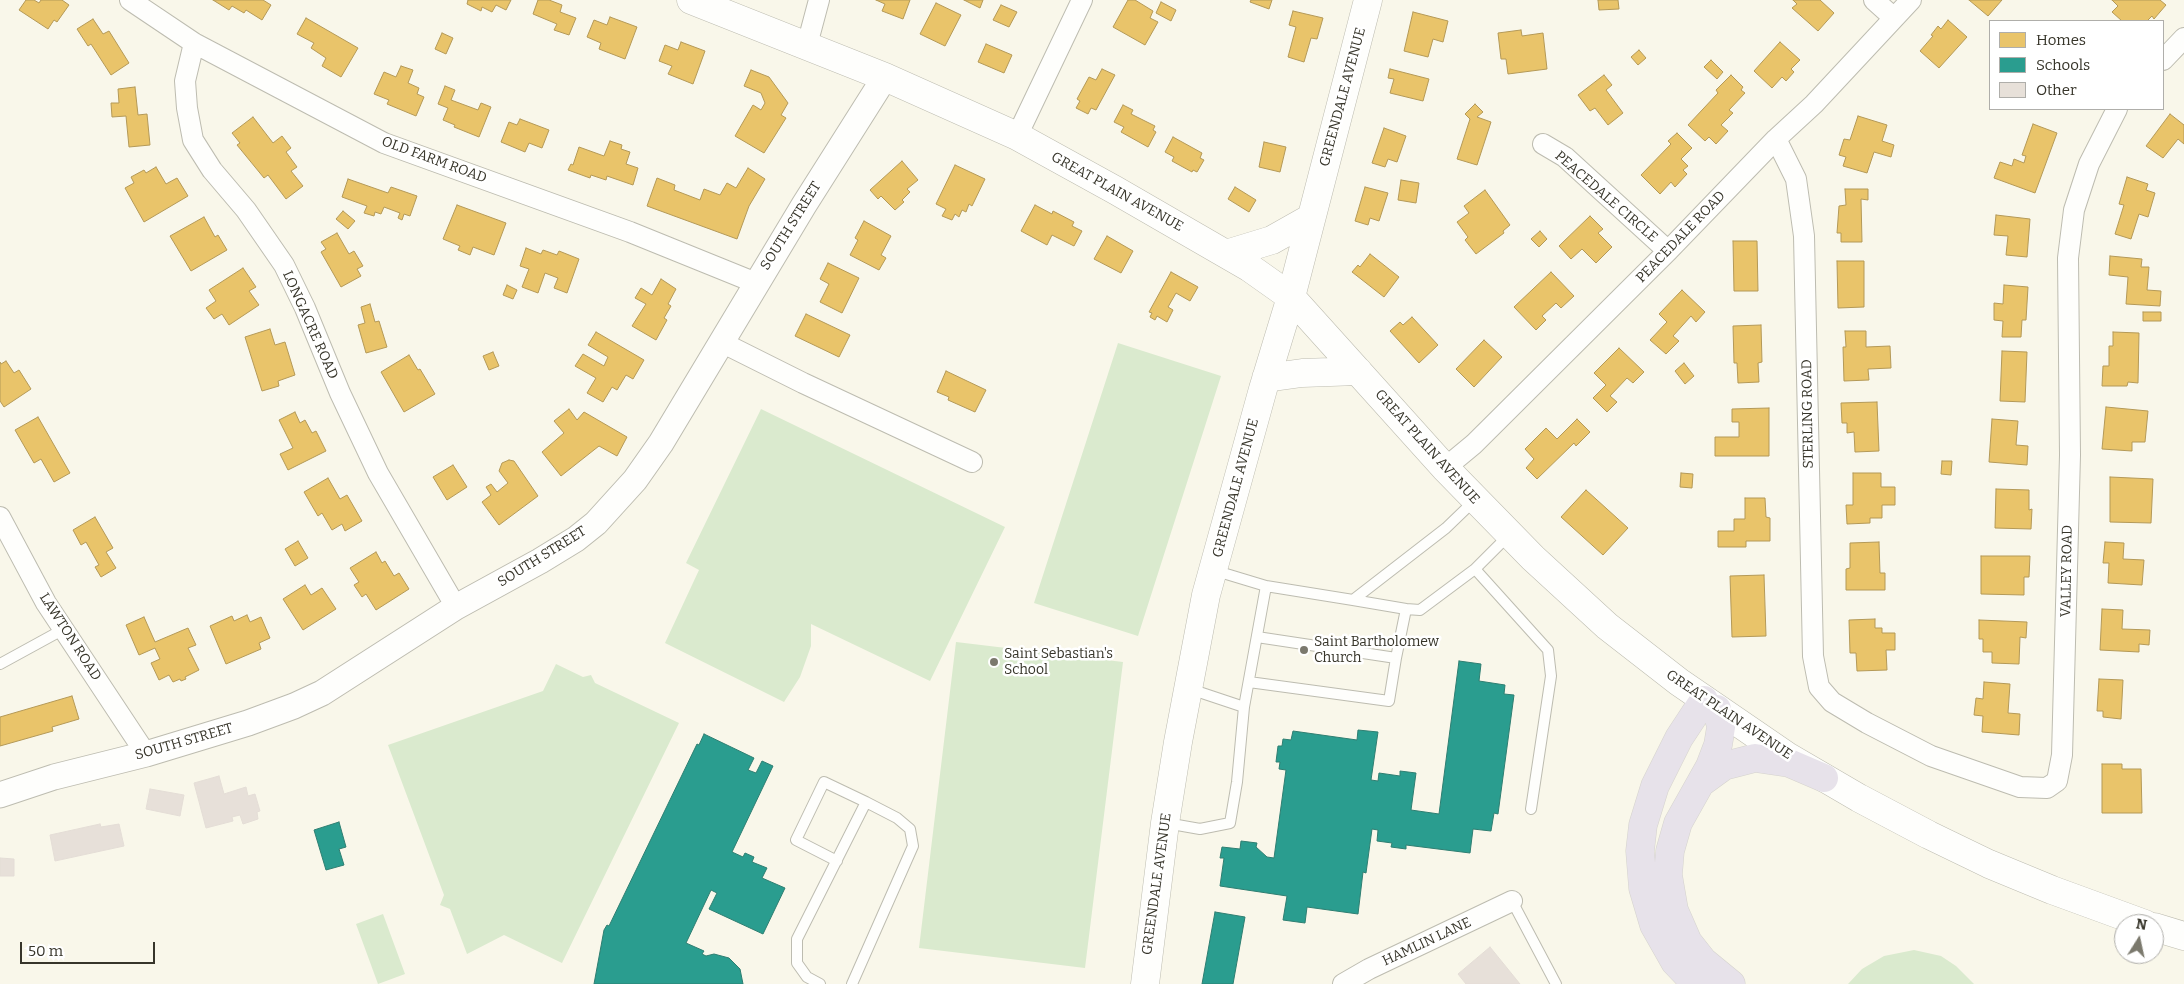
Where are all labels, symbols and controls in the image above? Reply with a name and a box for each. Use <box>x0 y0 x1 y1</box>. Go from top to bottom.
legend <box>1989 20 2164 110</box>
street label: GREENDALE AVENUE <box>1316 26 1370 168</box>
text: Homes <box>2036 31 2086 49</box>
text: Schools <box>2036 56 2090 74</box>
text: Other <box>2036 81 2077 99</box>
street label: OLD FARM ROAD <box>379 133 489 187</box>
street label: PEACEDALE CIRCLE <box>1551 148 1661 246</box>
street label: GREAT PLAIN AVENUE <box>1048 149 1186 235</box>
street label: SOUTH STREET <box>757 179 825 273</box>
street label: PEACEDALE ROAD <box>1633 188 1729 286</box>
street label: LONGACRE ROAD <box>279 268 341 382</box>
street label: STERLING ROAD <box>1799 359 1817 469</box>
street label: GREAT PLAIN AVENUE <box>1371 386 1483 508</box>
street label: GREENDALE AVENUE <box>1209 417 1263 559</box>
street label: SOUTH STREET <box>495 523 589 591</box>
street label: VALLEY ROAD <box>2058 525 2076 617</box>
street label: LAWTON ROAD <box>35 590 105 684</box>
place label: Saint Bartholomew Church <box>1314 634 1439 666</box>
marker: Saint Bartholomew Church <box>1298 644 1310 656</box>
place label: Saint Sebastian's School <box>1004 646 1113 679</box>
marker: Saint Sebastian's School <box>988 656 1000 668</box>
street label: GREAT PLAIN AVENUE <box>1663 667 1795 763</box>
street label: SOUTH STREET <box>133 720 235 764</box>
street label: GREENDALE AVENUE <box>1139 812 1175 956</box>
street label: HAMLIN LANE <box>1380 914 1474 970</box>
north arrow <box>2114 914 2164 964</box>
text: N <box>2135 915 2148 934</box>
scale bar <box>22 932 158 964</box>
text: 50 m <box>28 942 63 960</box>

